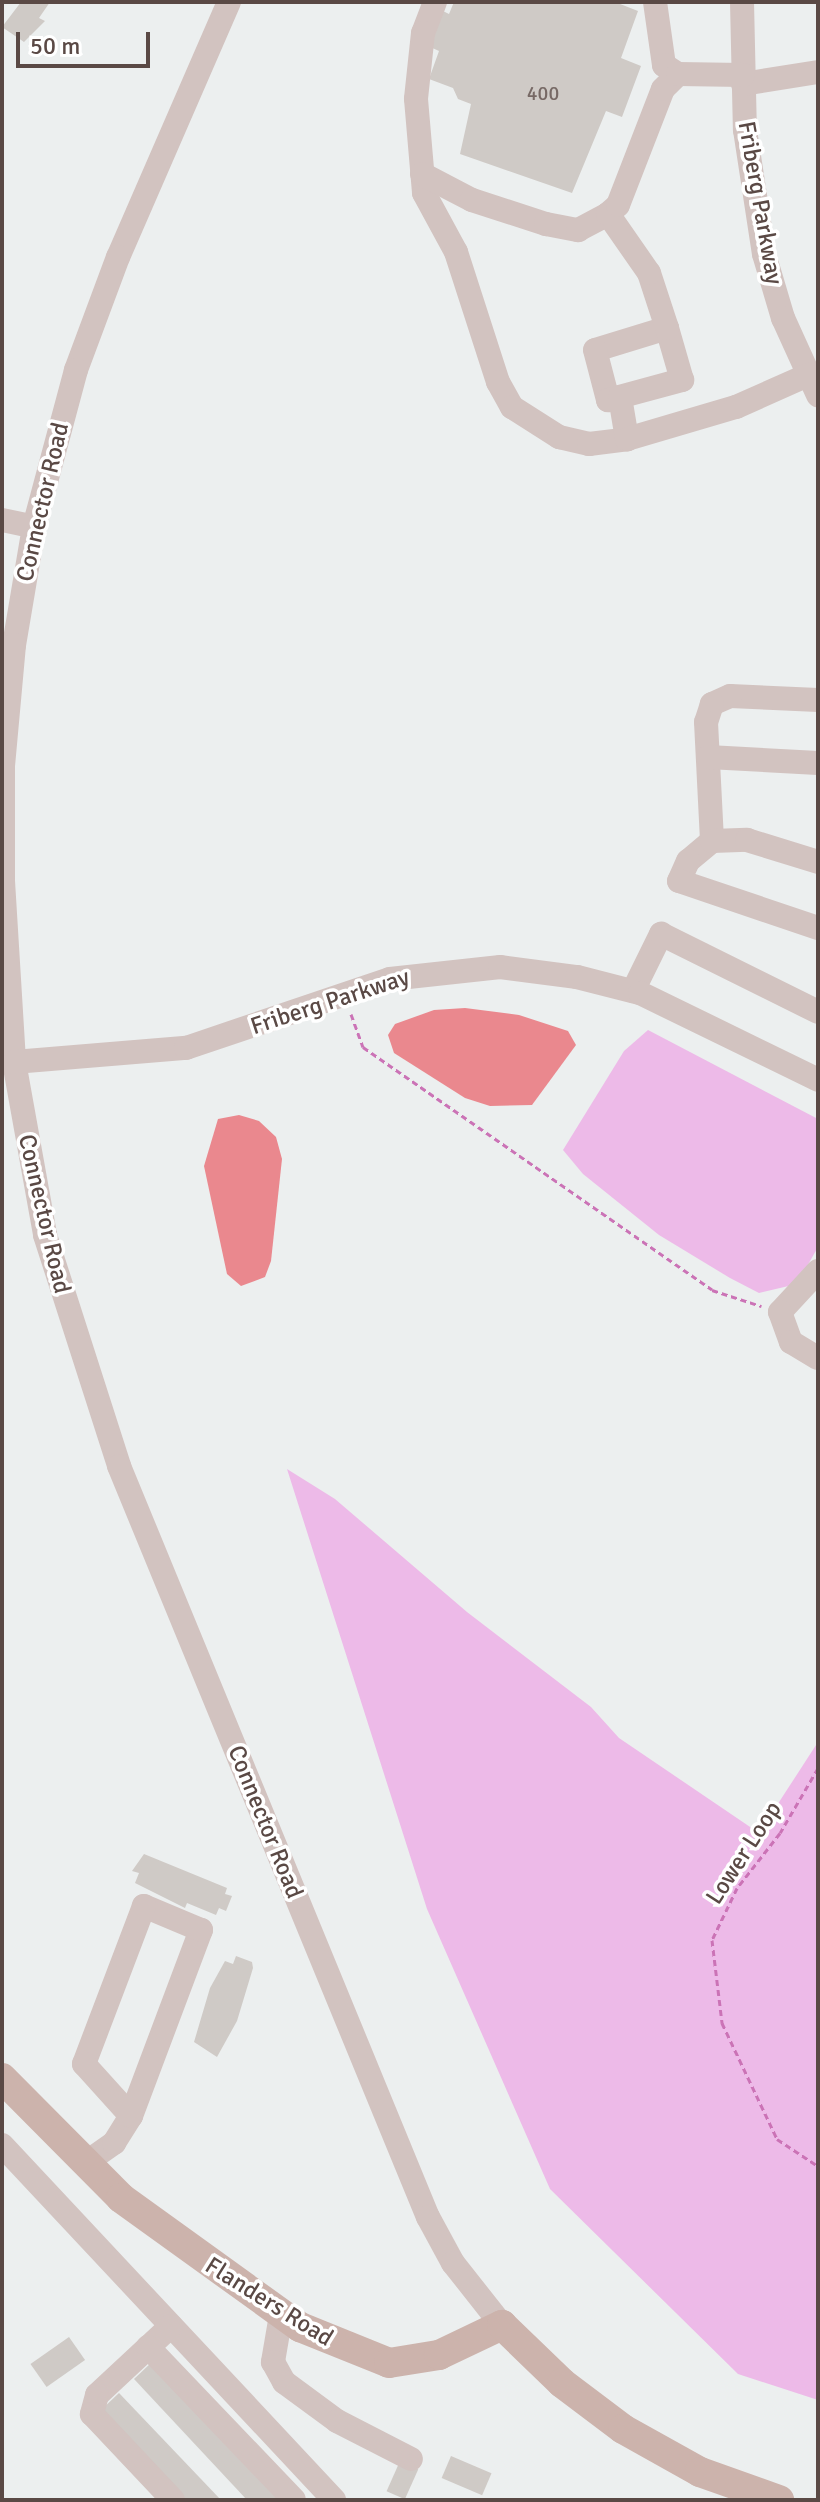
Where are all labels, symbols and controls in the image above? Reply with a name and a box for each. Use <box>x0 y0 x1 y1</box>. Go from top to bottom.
scale bar <box>20 16 154 66</box>
text: 50 m <box>30 31 80 61</box>
house number: 400 <box>527 81 559 105</box>
street label: Friberg Parkway <box>731 119 789 287</box>
street label: Connector Road <box>11 420 75 584</box>
street label: Friberg Parkway <box>247 963 413 1041</box>
street label: Connector Road <box>12 1132 76 1296</box>
street label: Connector Road <box>221 1741 309 1903</box>
street label: Lower Loop <box>700 1796 788 1910</box>
street label: Flanders Road <box>200 2251 338 2353</box>

